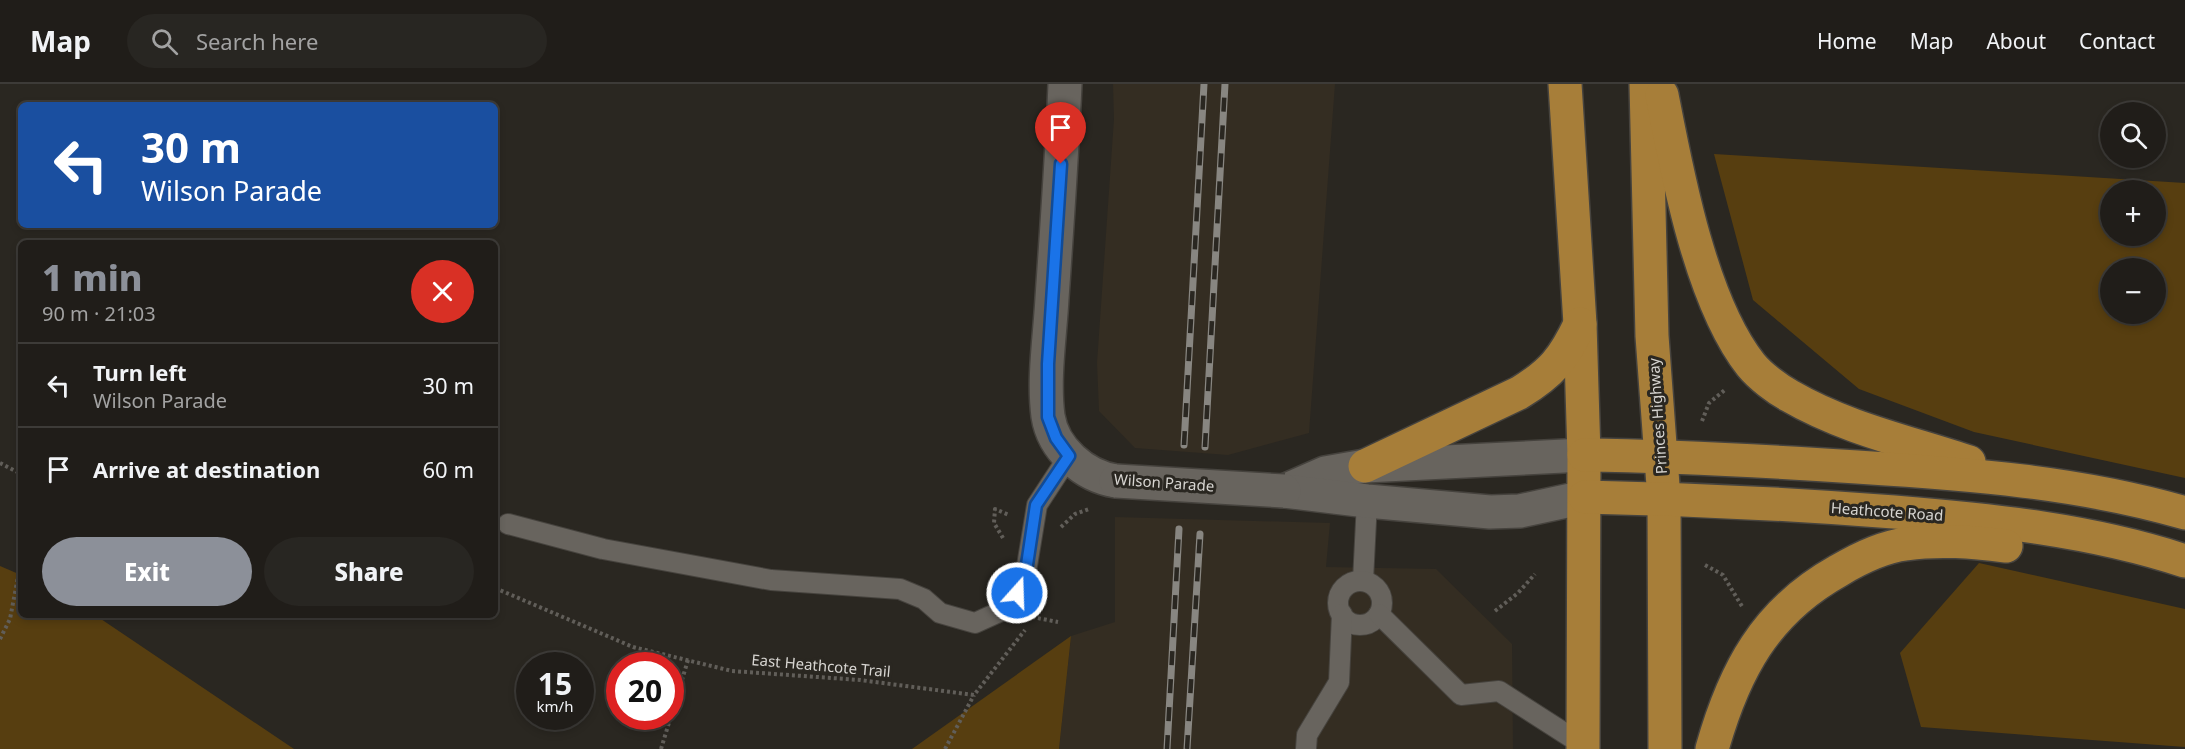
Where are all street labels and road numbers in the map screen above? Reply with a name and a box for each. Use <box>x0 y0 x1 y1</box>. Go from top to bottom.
street label: Princes Highway <box>1643 357 1671 475</box>
street label: Wilson Parade <box>1113 469 1215 495</box>
street label: Heathcote Road <box>1830 497 1944 525</box>
street label: East Heathcote Trail <box>751 649 892 681</box>

